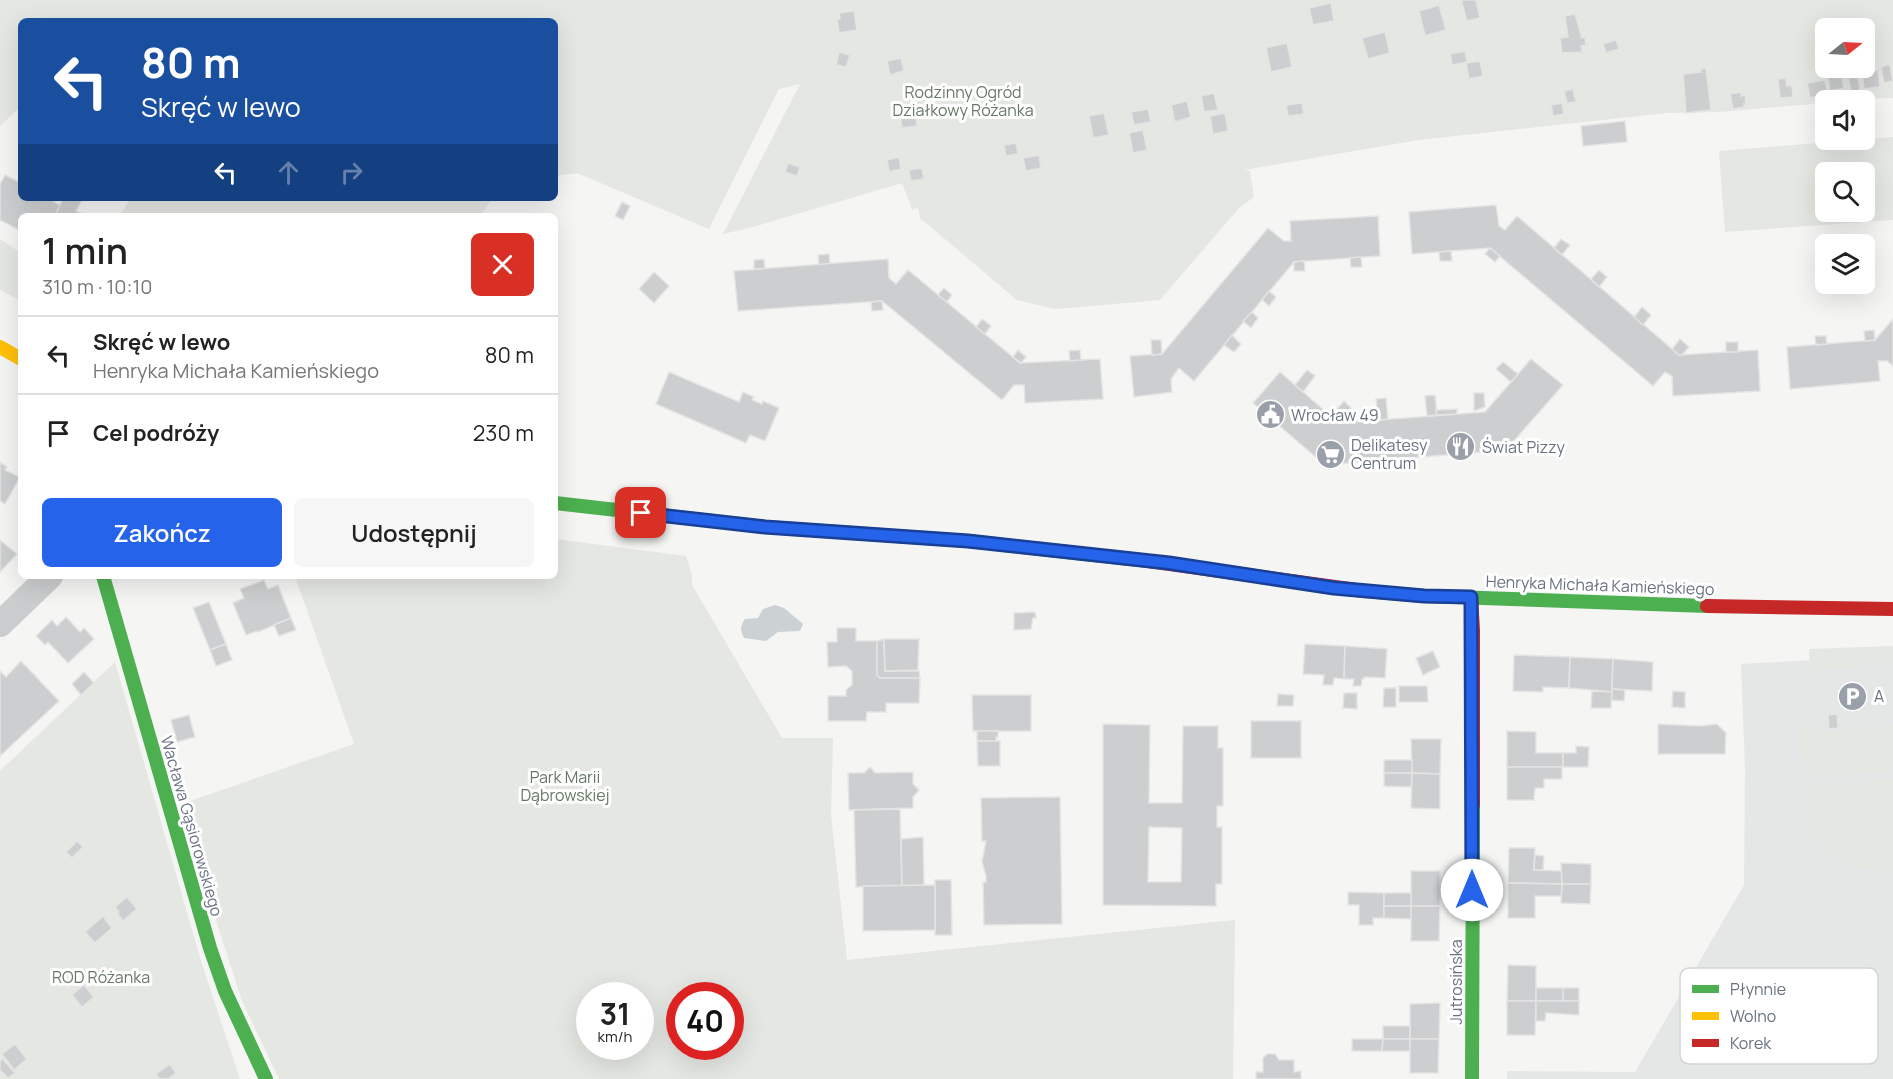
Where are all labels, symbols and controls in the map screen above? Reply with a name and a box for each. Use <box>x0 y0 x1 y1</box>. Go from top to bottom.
north arrow <box>1815 18 1875 78</box>
map controls <box>1815 18 1875 294</box>
text: 80 m <box>141 33 241 91</box>
icon: left <box>42 42 120 120</box>
park label: Rodzinny Ogród Działkowy Różanka <box>892 81 1034 121</box>
text: Skręć w lewo <box>141 88 301 125</box>
button: sound <box>1815 90 1875 150</box>
icon: left <box>209 156 242 189</box>
icon: ahead <box>272 156 305 189</box>
icon: right <box>335 156 368 189</box>
button: search <box>1815 162 1875 222</box>
text: 1 min <box>42 226 128 275</box>
button: close <box>471 233 534 296</box>
button: layers <box>1815 234 1875 294</box>
text: 310 m · 10:10 <box>42 273 153 300</box>
text: Skręć w lewo <box>93 327 230 357</box>
icon: left <box>42 339 75 372</box>
text: 80 m <box>485 340 534 370</box>
text: Henryka Michała Kamieńskiego <box>93 357 379 384</box>
public building icon: Wrocław 49 <box>1254 399 1286 431</box>
place label: Wrocław 49 <box>1291 404 1379 426</box>
icon: arrive <box>42 417 75 450</box>
text: Cel podróży <box>93 418 219 448</box>
text: 230 m <box>473 418 534 448</box>
restaurant icon: Świat Pizzy <box>1445 431 1477 463</box>
place label: Delikatesy Centrum <box>1351 434 1428 474</box>
place label: Świat Pizzy <box>1482 436 1565 458</box>
supermarket icon: Delikatesy Centrum <box>1314 438 1346 470</box>
pin <box>615 487 666 538</box>
icon: arrive <box>624 496 657 529</box>
button: Zakończ <box>42 498 282 567</box>
button: Udostępnij <box>294 498 534 567</box>
street label: Henryka Michała Kamieńskiego <box>1485 570 1715 600</box>
parking icon: A <box>1837 680 1869 712</box>
place label: A <box>1874 685 1884 707</box>
street label: Wacława Gąsiorowskiego <box>156 733 228 919</box>
park label: Park Marii Dąbrowskiej <box>520 766 610 806</box>
position arrow <box>1440 858 1504 922</box>
street label: Jutrosińska <box>1445 939 1467 1025</box>
park label: ROD Różanka <box>52 966 150 988</box>
legend <box>1680 968 1878 1064</box>
text: Płynnie <box>1730 978 1786 1000</box>
speed limit sign: 40 <box>666 982 744 1060</box>
text: 31 <box>600 993 630 1034</box>
text: Wolno <box>1730 1005 1776 1027</box>
text: km/h <box>598 1026 632 1047</box>
text: Korek <box>1730 1032 1772 1054</box>

